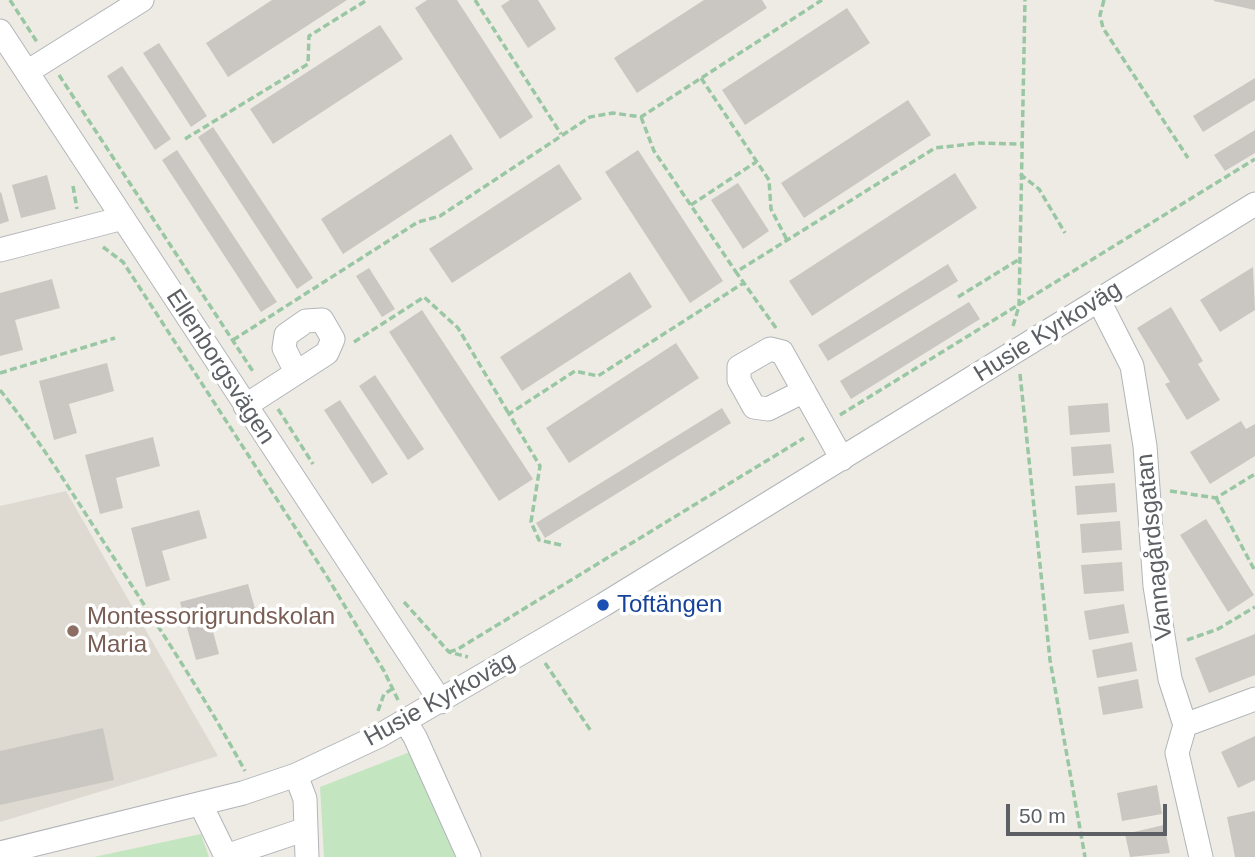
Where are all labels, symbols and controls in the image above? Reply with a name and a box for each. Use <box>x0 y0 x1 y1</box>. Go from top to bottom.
street label: Husie Kyrkoväg <box>969 275 1127 389</box>
street label: Ellenborgsvägen <box>159 284 281 450</box>
street label: Vannagårdsgatan <box>1131 452 1179 642</box>
place label: Toftängen <box>617 591 722 619</box>
marker: Toftängen <box>595 597 611 613</box>
place label: Montessorigrundskolan Maria <box>87 603 335 659</box>
marker: Montessorigrundskolan Maria <box>65 623 81 639</box>
street label: Husie Kyrkoväg <box>360 647 520 753</box>
scale bar <box>1010 790 1171 834</box>
text: 50 m <box>1019 804 1066 827</box>

